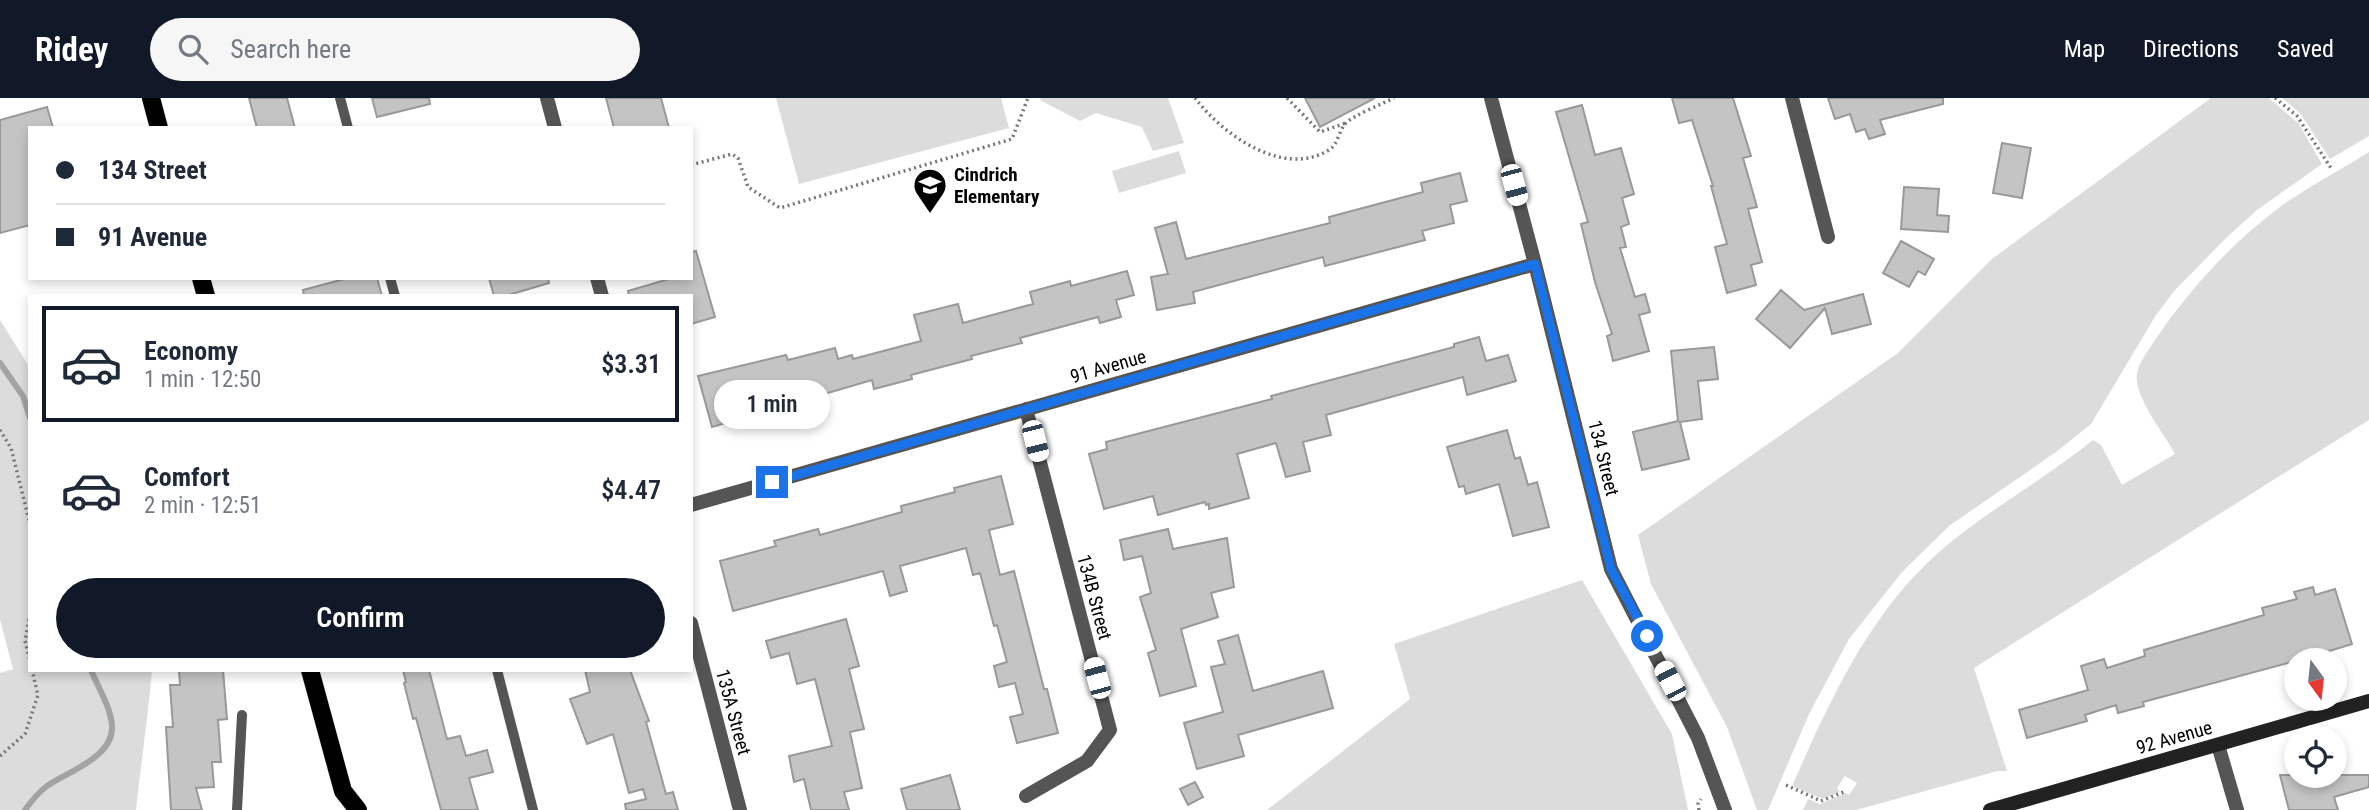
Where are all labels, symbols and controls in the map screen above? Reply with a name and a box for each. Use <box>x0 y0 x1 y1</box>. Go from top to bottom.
search box <box>150 18 640 81</box>
text: Ridey <box>35 30 108 69</box>
icon: search <box>174 30 212 68</box>
text: Search here <box>230 34 351 64</box>
text: Map <box>2064 35 2105 63</box>
text: Directions <box>2143 35 2239 63</box>
text: Saved <box>2277 35 2334 63</box>
text: 134 Street <box>98 155 207 185</box>
car <box>1499 162 1530 208</box>
place label: Cindrich Elementary <box>954 163 1040 208</box>
school or university icon: Cindrich Elementary <box>911 166 949 215</box>
text: 91 Avenue <box>98 222 207 252</box>
icon: car <box>60 333 123 396</box>
text: Economy <box>144 336 238 366</box>
street label: 91 Avenue <box>1068 345 1149 388</box>
text: $3.31 <box>601 349 661 379</box>
text: 1 min · 12:50 <box>144 366 261 393</box>
callout: 1 min <box>714 380 830 430</box>
text: 1 min <box>747 391 797 418</box>
car <box>1020 418 1051 464</box>
street label: 134 Street <box>1583 418 1624 498</box>
icon: car <box>60 459 123 522</box>
text: Comfort <box>144 462 230 492</box>
route end <box>756 466 788 498</box>
text: $4.47 <box>601 475 661 505</box>
text: 2 min · 12:51 <box>144 492 261 519</box>
street label: 134B Street <box>1072 552 1117 642</box>
button: Confirm <box>56 578 665 658</box>
route start <box>1631 620 1663 652</box>
north arrow <box>2284 648 2347 710</box>
map controls <box>2284 648 2347 788</box>
car <box>1082 655 1113 701</box>
car <box>1651 658 1690 704</box>
street label: 135A Street <box>711 667 756 758</box>
street label: 92 Avenue <box>2134 716 2215 759</box>
button: locate <box>2284 725 2347 788</box>

